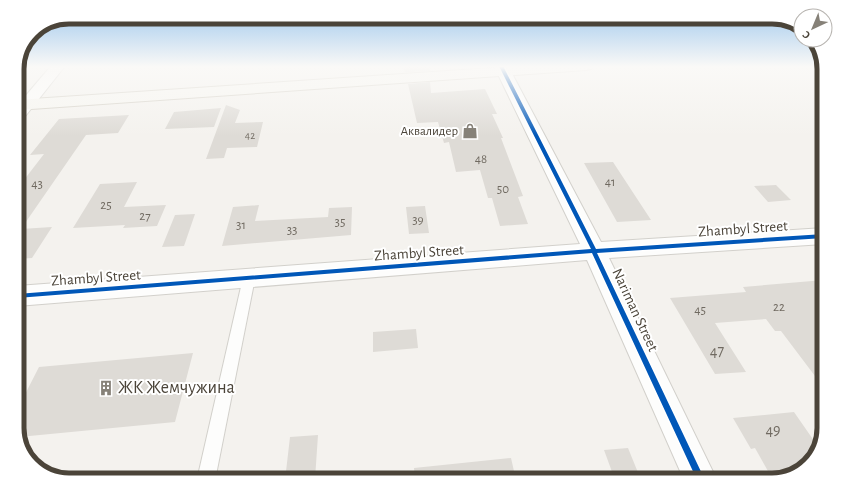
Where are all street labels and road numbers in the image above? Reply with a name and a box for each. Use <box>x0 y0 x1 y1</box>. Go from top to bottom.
street label: Zhambyl Street <box>698 218 789 240</box>
street label: Zhambyl Street <box>374 242 465 264</box>
street label: Nariman Street <box>609 266 661 354</box>
street label: Zhambyl Street <box>51 267 142 289</box>

